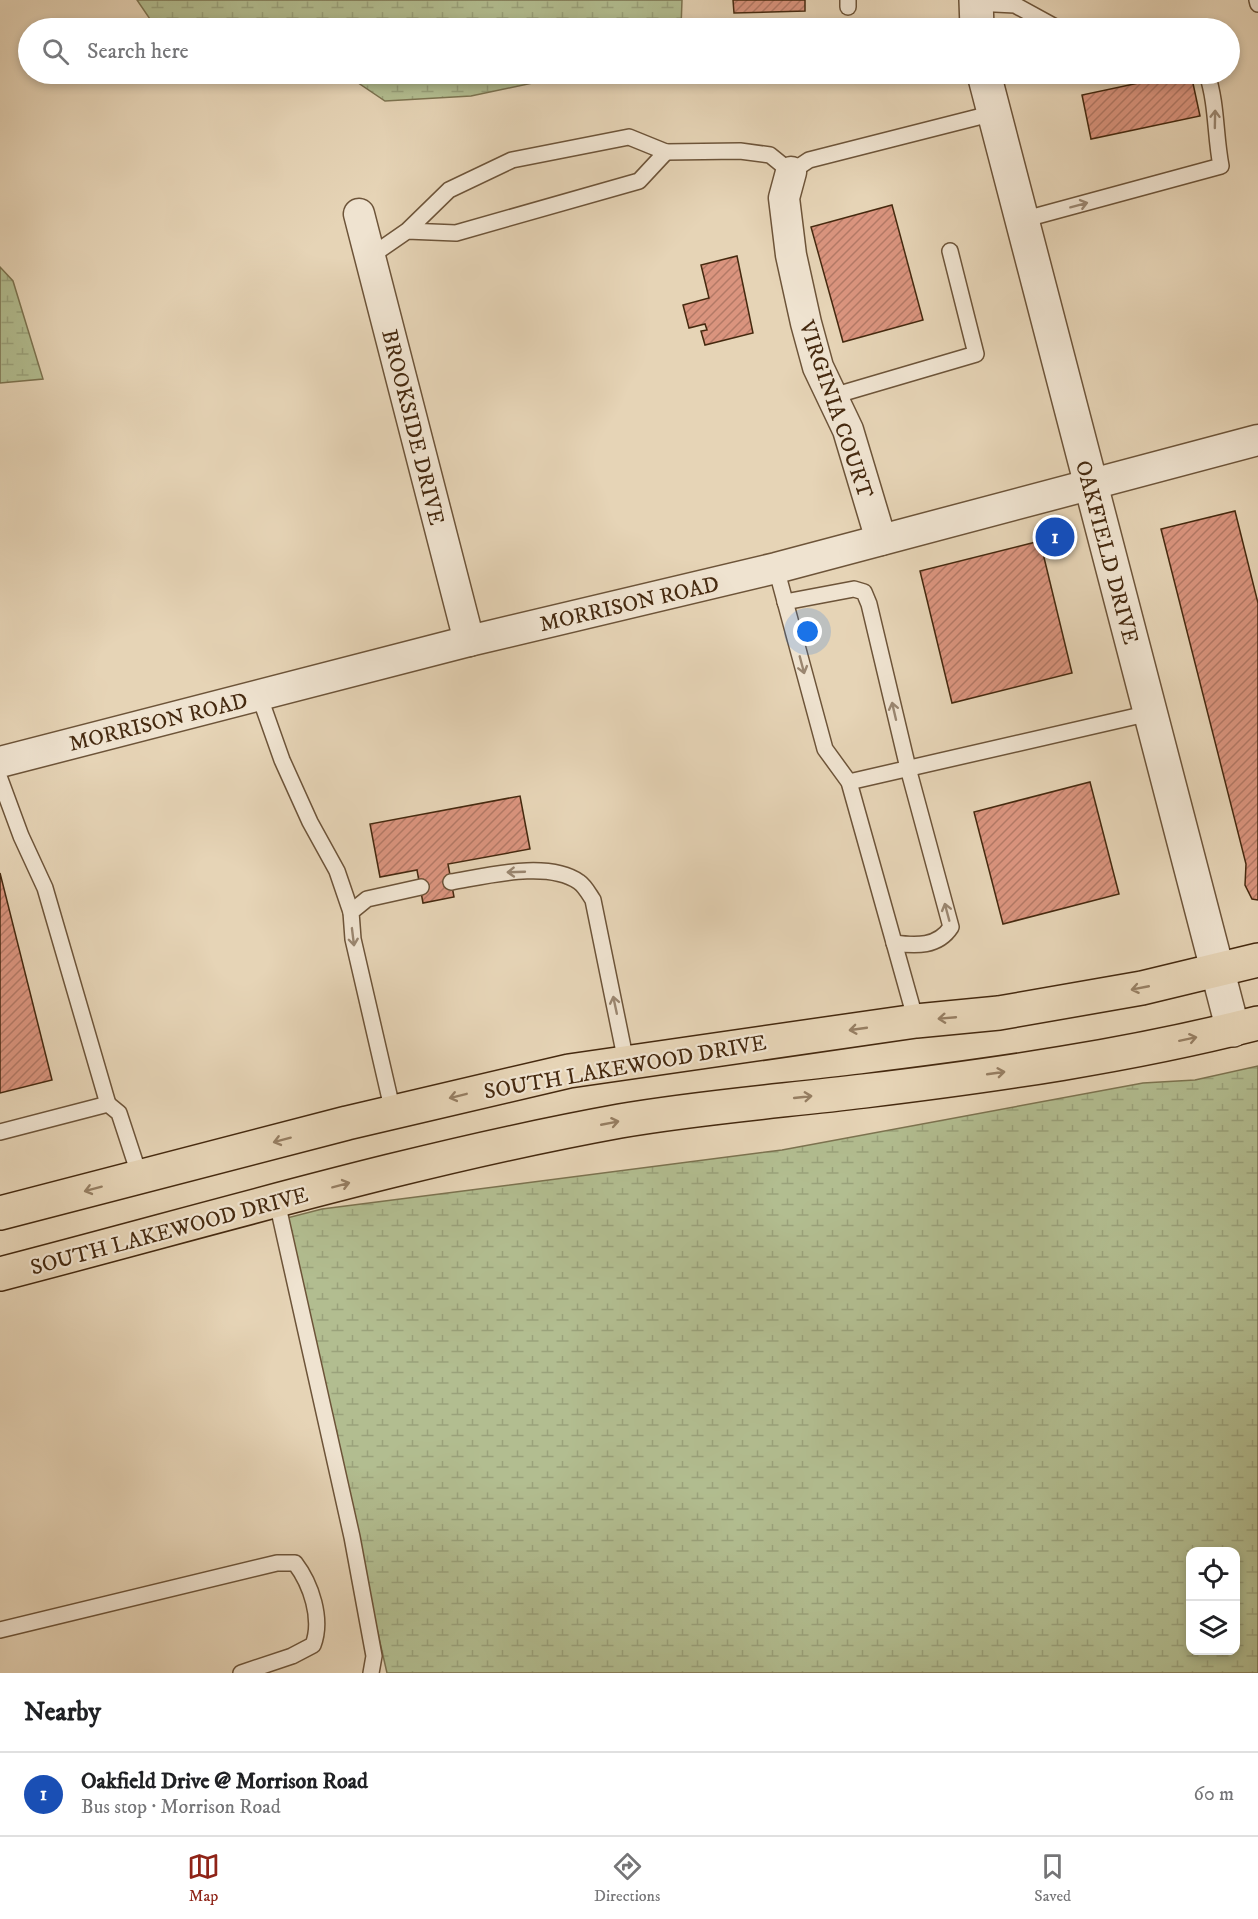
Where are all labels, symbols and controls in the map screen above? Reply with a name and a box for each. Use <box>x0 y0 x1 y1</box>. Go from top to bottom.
search box <box>18 18 1240 84</box>
icon: search <box>39 35 72 68</box>
text: Search here <box>87 38 189 65</box>
one-way arrow <box>1209 110 1220 130</box>
one-way arrow <box>1069 199 1088 210</box>
street label: VIRGINIA COURT <box>792 316 879 502</box>
street label: BROOKSIDE DRIVE <box>375 327 450 528</box>
street label: OAKFIELD DRIVE <box>1069 457 1144 647</box>
pin: 1 <box>1036 514 1074 560</box>
street label: MORRISON ROAD <box>537 571 722 638</box>
your location <box>793 617 822 646</box>
one-way arrow <box>797 655 809 674</box>
street label: MORRISON ROAD <box>66 687 251 758</box>
one-way arrow <box>888 702 900 721</box>
one-way arrow <box>507 867 527 878</box>
one-way arrow <box>941 903 952 922</box>
one-way arrow <box>348 926 359 946</box>
one-way arrow <box>1130 983 1150 994</box>
one-way arrow <box>609 995 620 1015</box>
one-way arrow <box>938 1013 958 1024</box>
one-way arrow <box>848 1024 868 1035</box>
street label: SOUTH LAKEWOOD DRIVE <box>482 1029 769 1106</box>
one-way arrow <box>1178 1033 1198 1044</box>
one-way arrow <box>986 1068 1006 1079</box>
one-way arrow <box>449 1090 468 1102</box>
one-way arrow <box>792 1091 812 1102</box>
one-way arrow <box>600 1117 619 1128</box>
one-way arrow <box>273 1134 292 1146</box>
one-way arrow <box>331 1179 350 1191</box>
street label: SOUTH LAKEWOOD DRIVE <box>28 1181 311 1282</box>
one-way arrow <box>84 1183 103 1195</box>
map controls <box>1186 1547 1240 1655</box>
button: locate <box>1186 1547 1240 1601</box>
button: layers <box>1186 1601 1240 1655</box>
text: Nearby <box>24 1696 101 1729</box>
text: Oakfield Drive @ Morrison Road <box>81 1768 368 1795</box>
text: 1 <box>40 1782 47 1807</box>
text: 60 m <box>1194 1782 1234 1807</box>
text: Bus stop · Morrison Road <box>81 1795 281 1820</box>
tab: Map <box>187 1850 220 1906</box>
tab: Directions <box>594 1850 660 1906</box>
tab: Saved <box>1034 1850 1071 1906</box>

